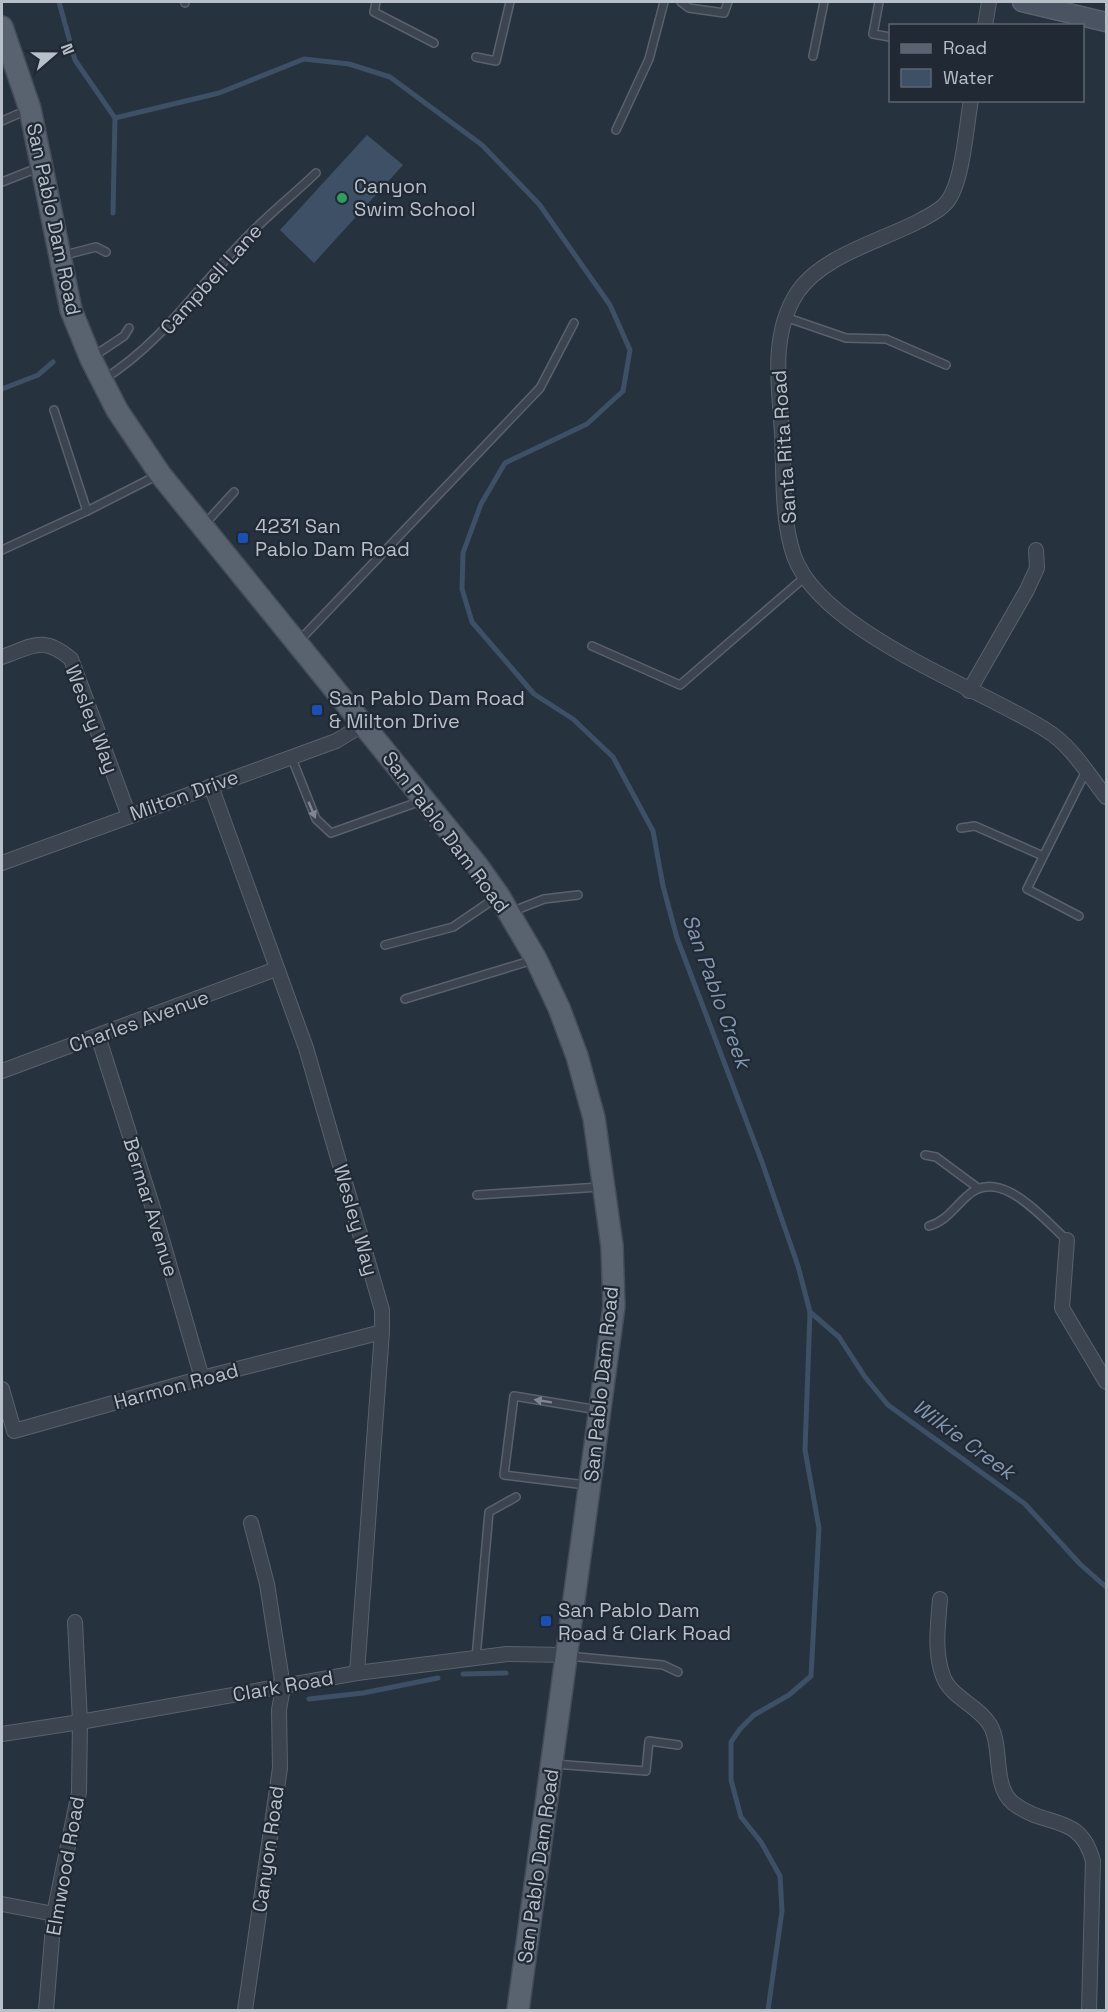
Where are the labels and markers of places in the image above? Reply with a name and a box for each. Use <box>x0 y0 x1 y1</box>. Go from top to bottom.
place label: Canyon Swim School <box>354 173 476 222</box>
marker: Canyon Swim School <box>335 191 349 205</box>
place label: 4231 San Pablo Dam Road <box>255 513 410 562</box>
marker: 4231 San Pablo Dam Road <box>236 531 250 545</box>
place label: San Pablo Dam Road & Milton Drive <box>329 685 525 734</box>
marker: San Pablo Dam Road & Milton Drive <box>310 703 324 717</box>
place label: San Pablo Dam Road & Clark Road <box>558 1597 731 1646</box>
marker: San Pablo Dam Road & Clark Road <box>539 1614 553 1628</box>

